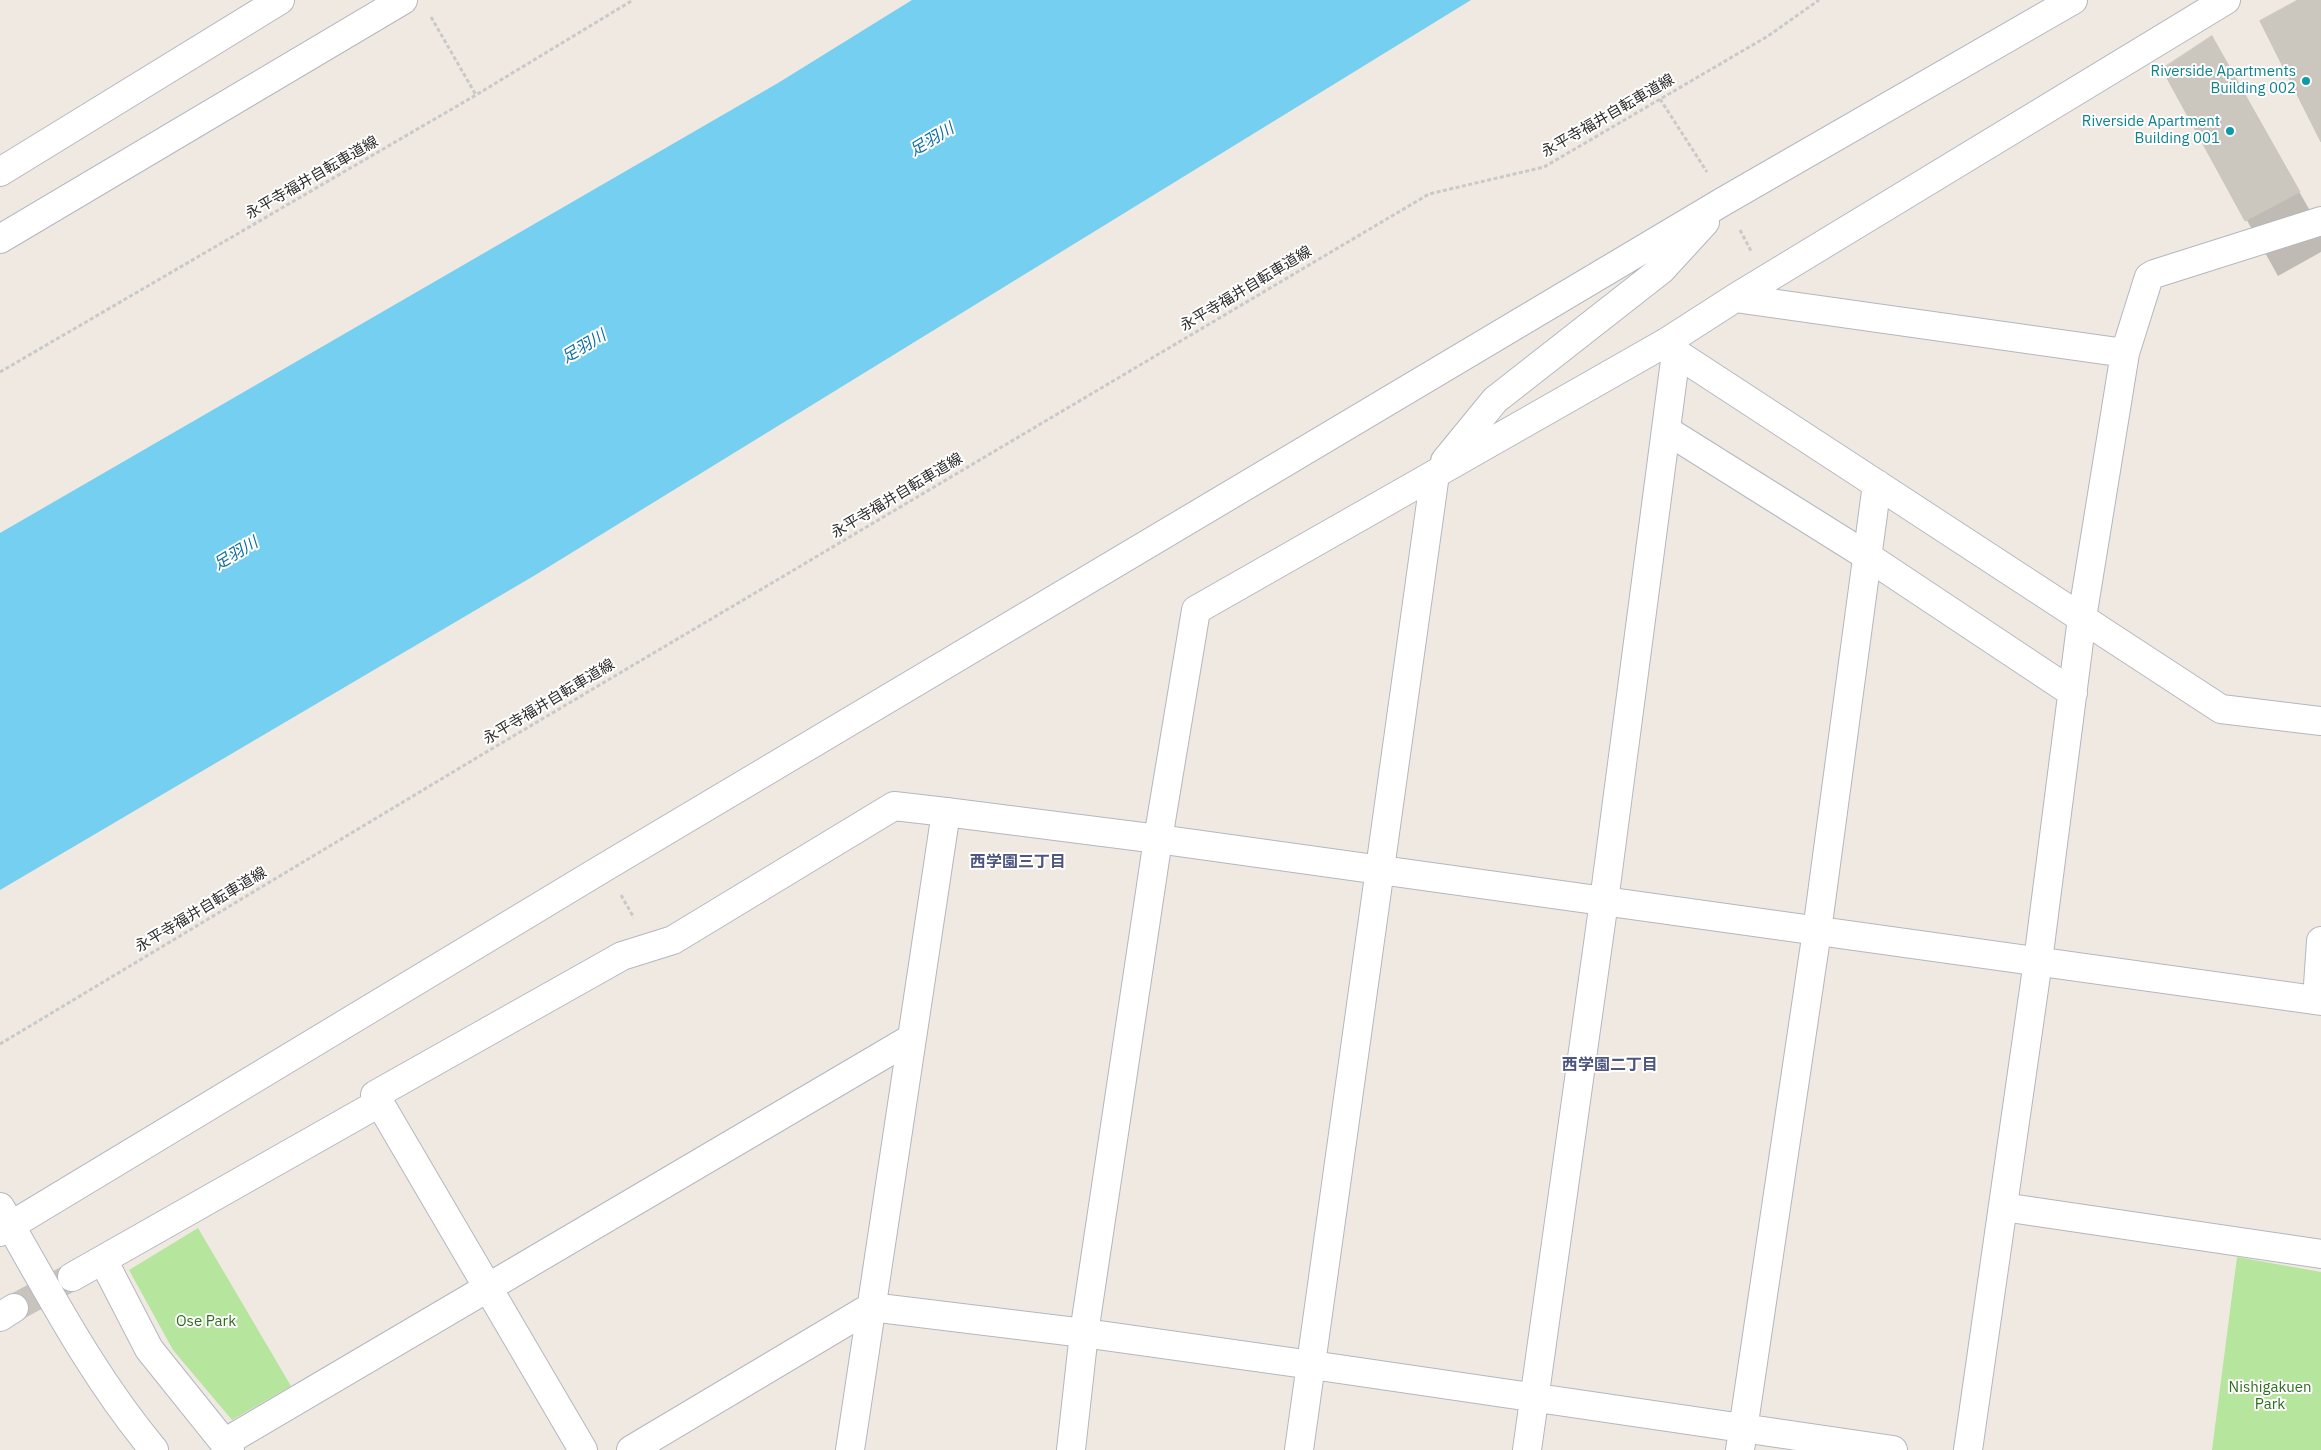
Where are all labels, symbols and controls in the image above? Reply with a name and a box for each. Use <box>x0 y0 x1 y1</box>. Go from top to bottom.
place label: Riverside Apartments Building 002 <box>2151 63 2296 98</box>
street label: 永平寺福井自転車道線 <box>1539 71 1677 161</box>
marker: Riverside Apartments Building 002 <box>2300 75 2312 87</box>
place label: Riverside Apartment Building 001 <box>2082 113 2220 148</box>
water label: 足羽川 <box>906 119 958 161</box>
marker: Riverside Apartment Building 001 <box>2224 125 2236 137</box>
street label: 永平寺福井自転車道線 <box>243 133 381 223</box>
street label: 永平寺福井自転車道線 <box>1177 243 1315 335</box>
water label: 足羽川 <box>558 326 610 368</box>
street label: 永平寺福井自転車道線 <box>828 450 966 542</box>
water label: 足羽川 <box>210 533 262 575</box>
street label: 永平寺福井自転車道線 <box>480 656 618 748</box>
district label: 西学園三丁目 <box>970 852 1066 872</box>
street label: 永平寺福井自転車道線 <box>132 864 270 956</box>
district label: 西学園二丁目 <box>1562 1055 1658 1075</box>
park label: Ose Park <box>176 1313 236 1331</box>
park label: Nishigakuen Park <box>2229 1379 2311 1414</box>

